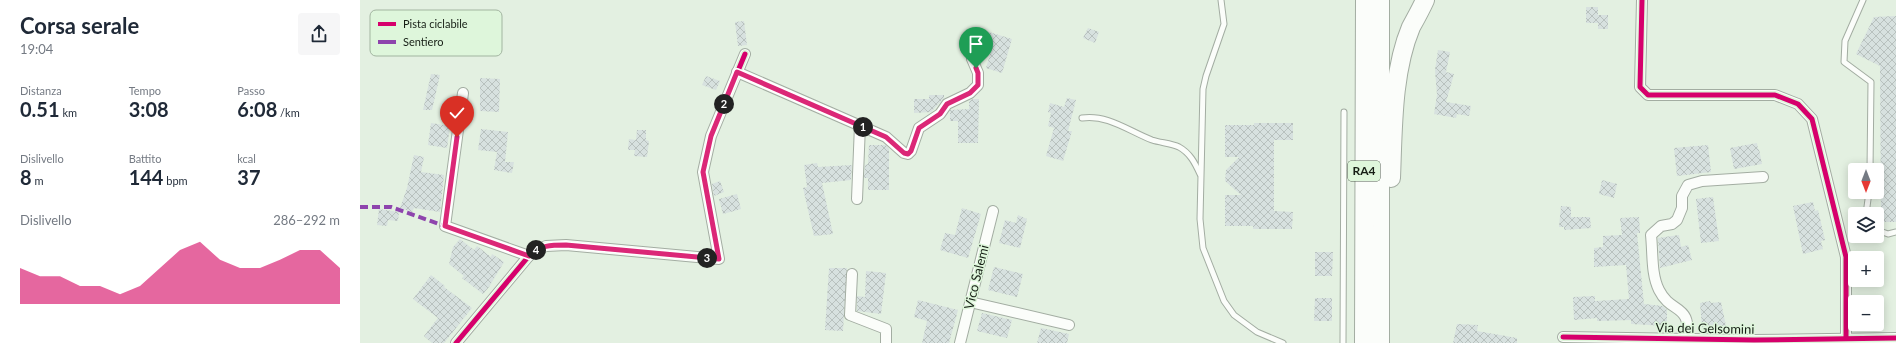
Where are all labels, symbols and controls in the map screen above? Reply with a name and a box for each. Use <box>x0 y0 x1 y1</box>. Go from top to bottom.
legend <box>370 10 502 56</box>
text: Corsa serale <box>20 12 139 39</box>
button: share <box>298 13 340 55</box>
text: Pista ciclabile <box>403 17 468 30</box>
pin <box>959 27 993 68</box>
icon: arrive <box>965 33 987 55</box>
text: Sentiero <box>403 35 443 48</box>
text: 19:04 <box>20 41 53 57</box>
text: Distanza <box>20 84 62 97</box>
text: Tempo <box>129 84 161 97</box>
text: Passo <box>237 84 265 97</box>
pin: 2 <box>714 94 734 114</box>
pin <box>440 96 474 137</box>
text: 0.51 <box>20 97 60 121</box>
text: 3:08 <box>129 97 169 121</box>
text: 6:08 <box>237 97 277 121</box>
text: 2 <box>721 97 727 110</box>
icon: check <box>446 102 468 124</box>
text: km <box>60 106 77 119</box>
text: /km <box>277 106 300 119</box>
pin: 1 <box>853 117 873 137</box>
text: 1 <box>860 120 866 133</box>
text: Dislivello <box>20 152 64 165</box>
text: Battito <box>129 152 161 165</box>
text: kcal <box>237 152 256 165</box>
road number: RA4 <box>1348 161 1380 181</box>
north arrow <box>1848 163 1884 199</box>
map controls <box>1848 163 1884 331</box>
text: 8 <box>20 165 32 189</box>
text: 144 <box>129 165 163 189</box>
text: 37 <box>237 165 261 189</box>
text: m <box>32 174 43 187</box>
text: bpm <box>163 174 188 187</box>
button: layers <box>1848 207 1884 243</box>
text: Dislivello <box>20 212 72 228</box>
text: 286–292 m <box>273 212 340 228</box>
pin: 4 <box>526 240 546 260</box>
text: 4 <box>533 243 539 256</box>
street label: Vico Salemi <box>960 243 992 311</box>
pin: 3 <box>697 248 717 268</box>
text: 3 <box>704 251 710 264</box>
button: + <box>1848 251 1884 287</box>
button: − <box>1848 295 1884 331</box>
street label: Via dei Gelsomini <box>1655 319 1755 337</box>

